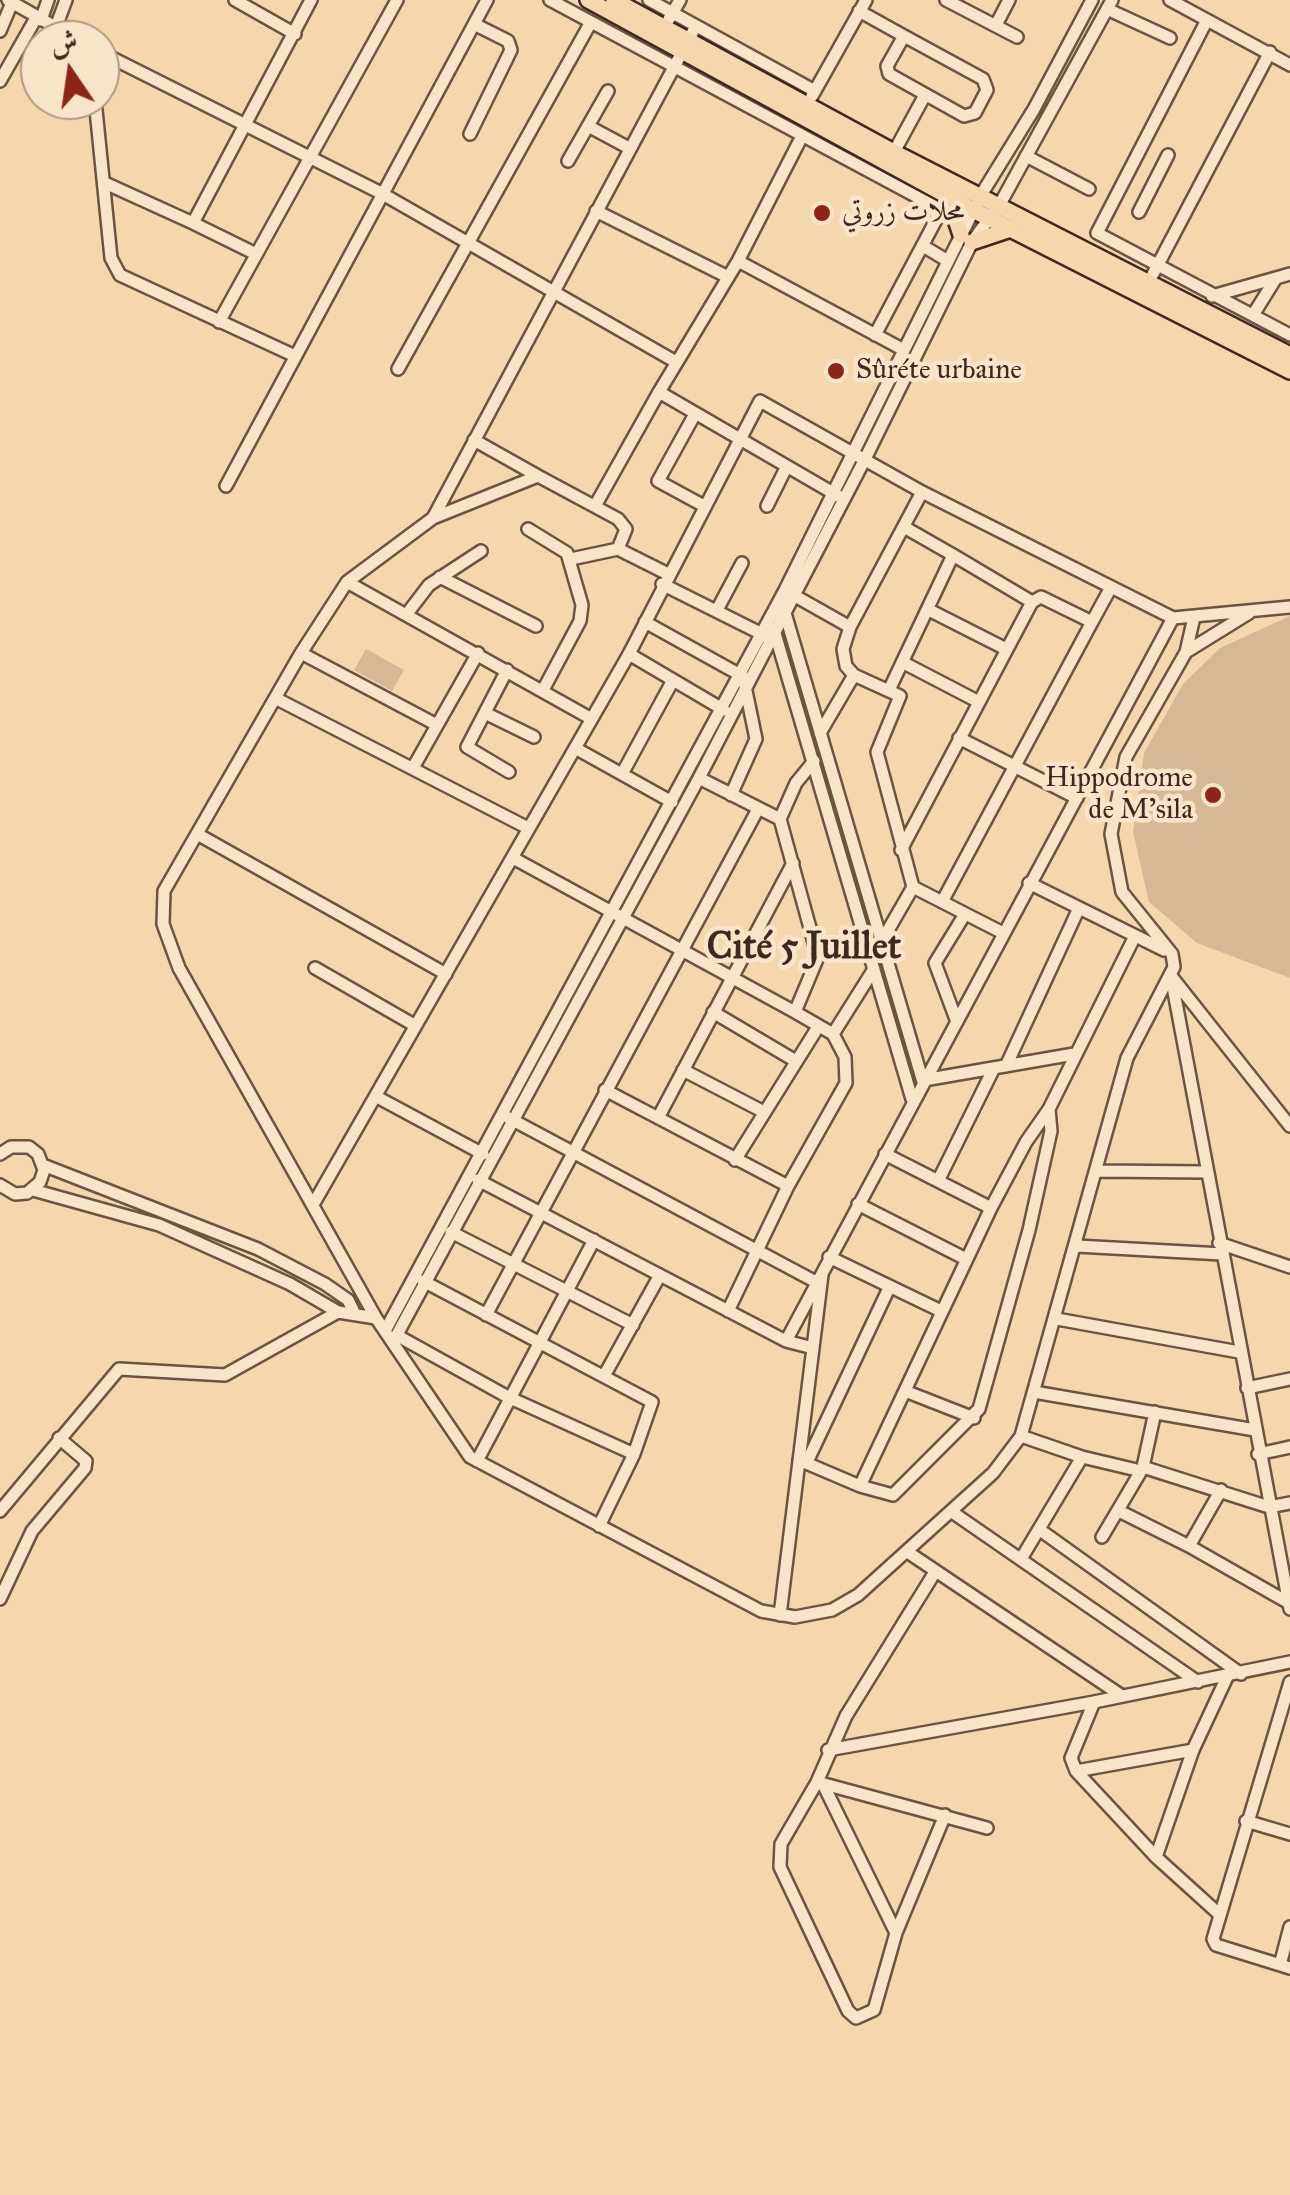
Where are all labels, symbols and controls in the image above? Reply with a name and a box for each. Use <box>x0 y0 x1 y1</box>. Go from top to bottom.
north arrow <box>20 20 120 120</box>
text: ش <box>46 22 81 62</box>
place label: محلات زروتي <box>842 196 964 230</box>
marker: محلات زروتي <box>811 202 833 224</box>
place label: Sûréte urbaine <box>856 354 1022 388</box>
marker: Sûréte urbaine <box>825 360 847 382</box>
place label: Hippodrome de M'sila <box>1045 762 1193 828</box>
marker: Hippodrome de M'sila <box>1202 784 1224 806</box>
district label: Cité 5 Juillet <box>707 926 901 972</box>

